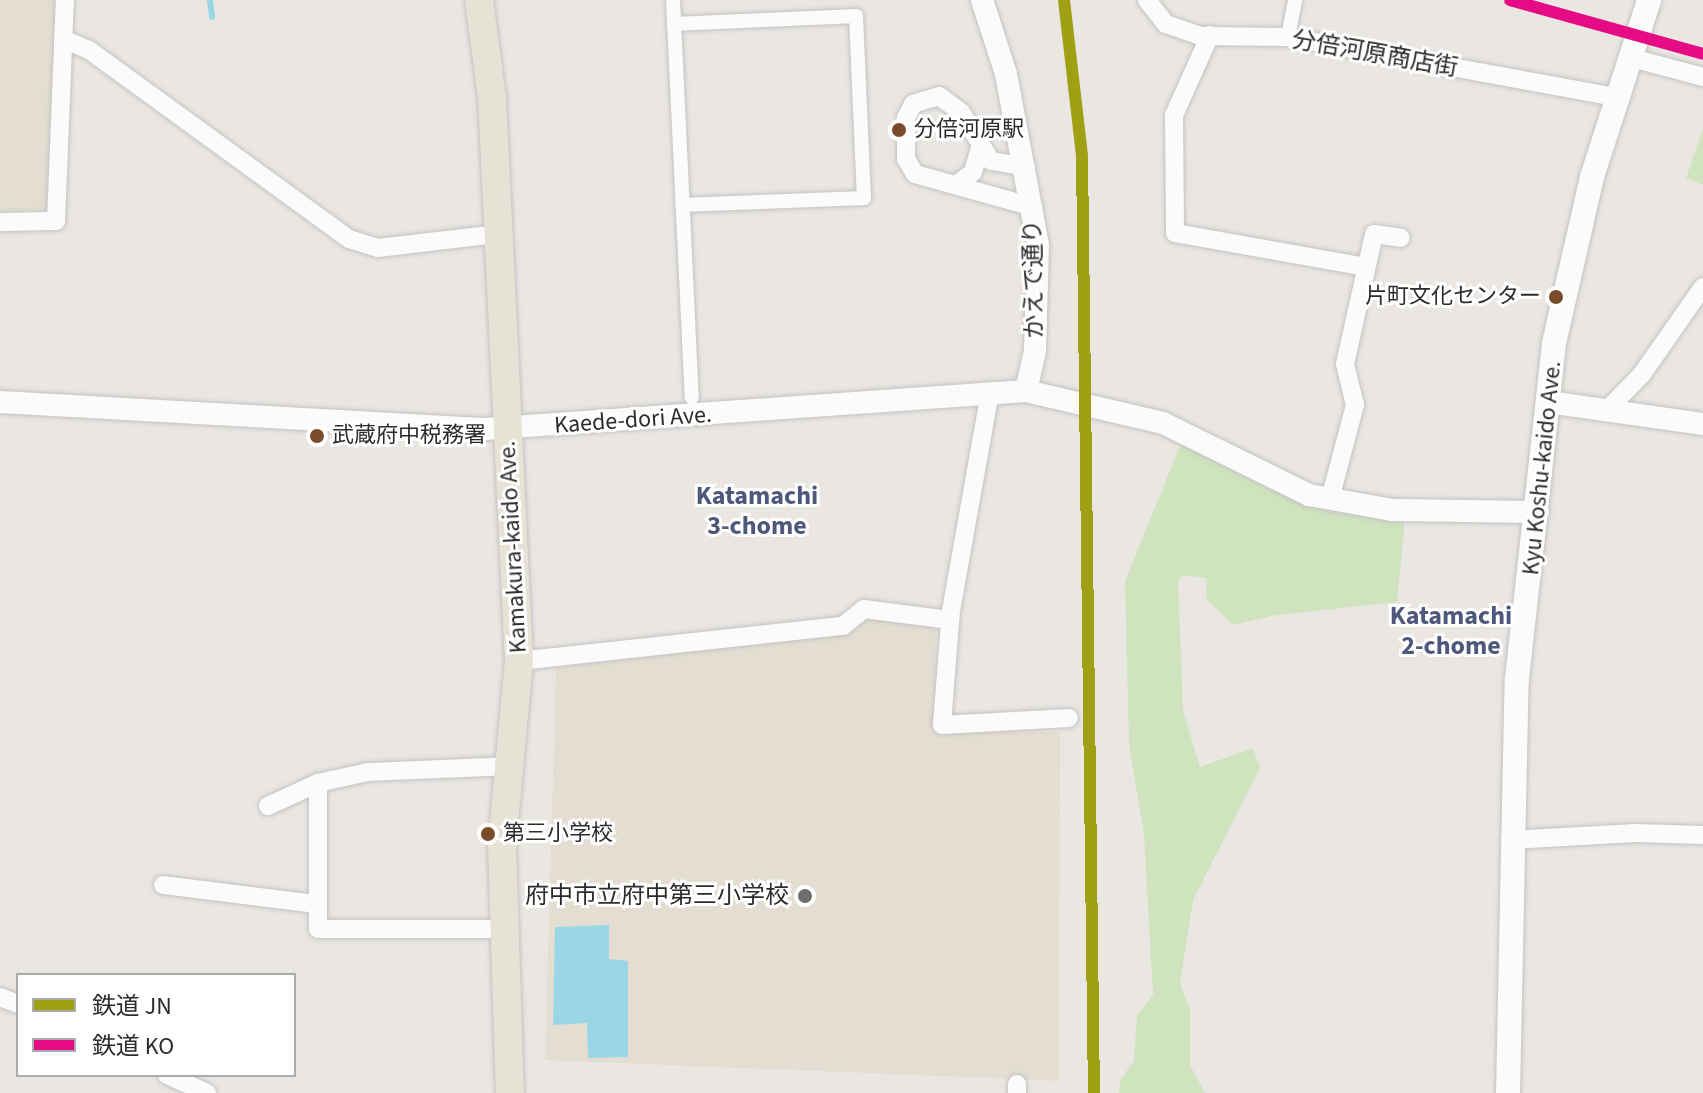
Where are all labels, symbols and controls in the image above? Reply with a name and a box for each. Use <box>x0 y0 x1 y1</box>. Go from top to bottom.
street label: 分倍河原商店街 <box>1290 25 1460 83</box>
place label: 分倍河原駅 <box>914 117 1024 143</box>
marker: 分倍河原駅 <box>891 122 907 138</box>
street label: かえで通り <box>1019 219 1049 339</box>
place label: 片町文化センター <box>1365 284 1541 310</box>
marker: 片町文化センター <box>1548 289 1564 305</box>
street label: Kyu Koshu-kaido Ave. <box>1516 359 1568 577</box>
street label: Kaede-dori Ave. <box>553 400 713 440</box>
place label: 武蔵府中税務署 <box>332 423 486 449</box>
marker: 武蔵府中税務署 <box>309 428 325 444</box>
street label: Kamakura-kaido Ave. <box>493 440 533 654</box>
district label: Katamachi 3-chome <box>696 480 818 542</box>
district label: Katamachi 2-chome <box>1390 600 1512 662</box>
place label: 第三小学校 <box>503 821 613 847</box>
marker: 第三小学校 <box>480 826 496 842</box>
place label: 府中市立府中第三小学校 <box>525 882 789 910</box>
marker: 府中市立府中第三小学校 <box>796 887 814 905</box>
legend <box>16 973 296 1077</box>
text: 鉄道 JN <box>92 989 172 1024</box>
text: 鉄道 KO <box>92 1029 174 1064</box>

